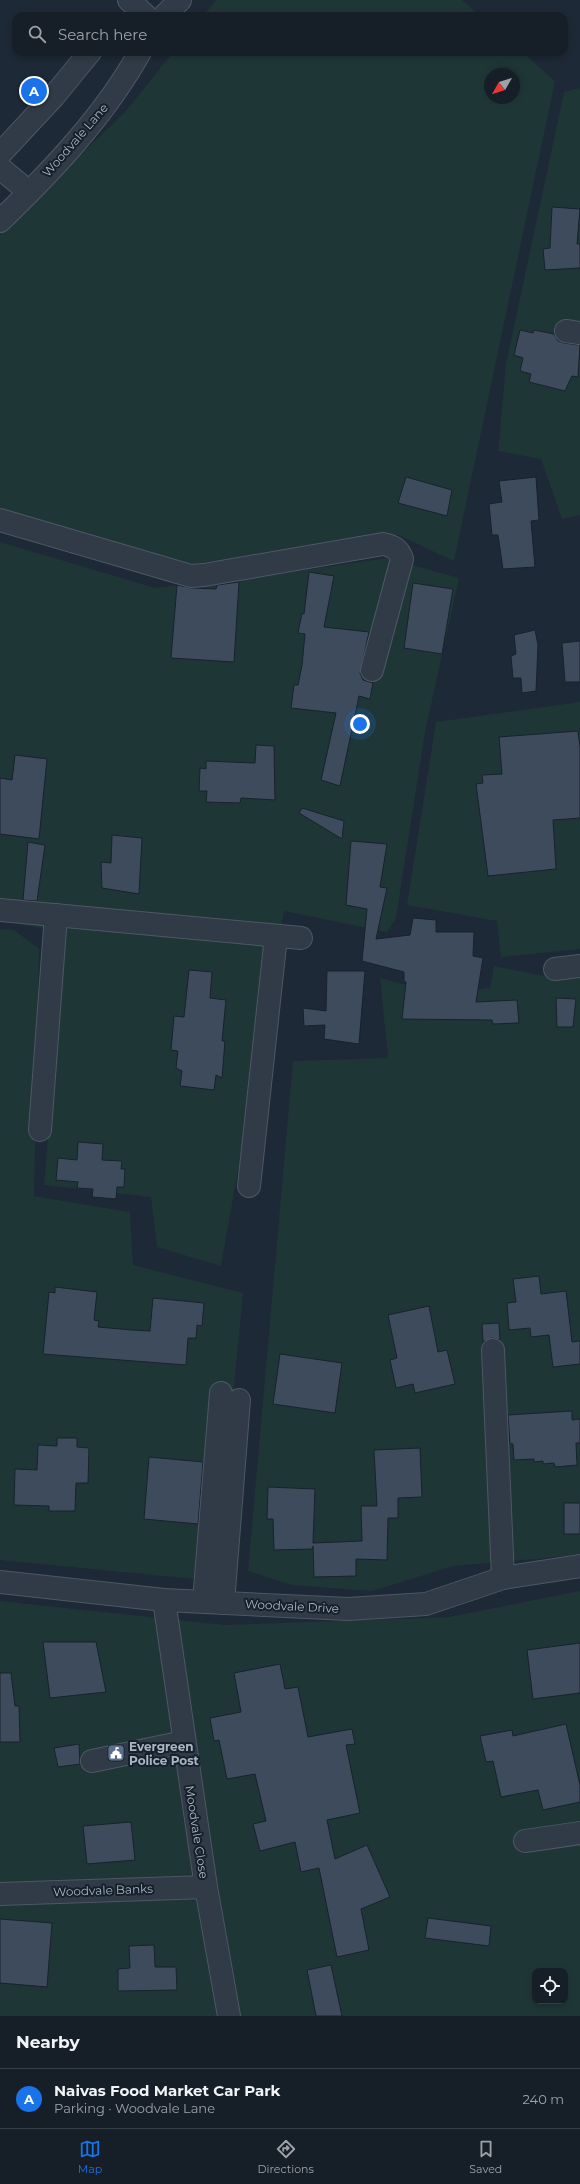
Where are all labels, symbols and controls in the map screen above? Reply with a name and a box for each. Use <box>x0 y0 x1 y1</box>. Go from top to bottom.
search box <box>12 12 568 56</box>
icon: search <box>26 23 48 45</box>
text: Search here <box>58 25 147 44</box>
north arrow <box>484 68 520 104</box>
pin: A <box>21 76 47 106</box>
street label: Woodvale Lane <box>39 100 111 180</box>
your location <box>350 714 370 734</box>
street label: Woodvale Drive <box>245 1596 339 1616</box>
place label: Evergreen Police Post <box>129 1739 200 1768</box>
public building icon: Evergreen Police Post <box>106 1743 126 1763</box>
street label: Moodvale Close <box>182 1784 212 1880</box>
street label: Woodvale Banks <box>53 1881 153 1899</box>
map controls <box>532 1968 568 2004</box>
button: locate <box>532 1968 568 2004</box>
text: Nearby <box>16 2032 80 2052</box>
text: Naivas Food Market Car Park <box>54 2081 280 2100</box>
text: A <box>24 2091 34 2107</box>
text: 240 m <box>523 2091 564 2107</box>
text: Parking · Woodvale Lane <box>54 2100 215 2116</box>
tab: Map <box>78 2138 102 2176</box>
tab: Directions <box>258 2138 314 2176</box>
tab: Saved <box>469 2138 502 2176</box>

